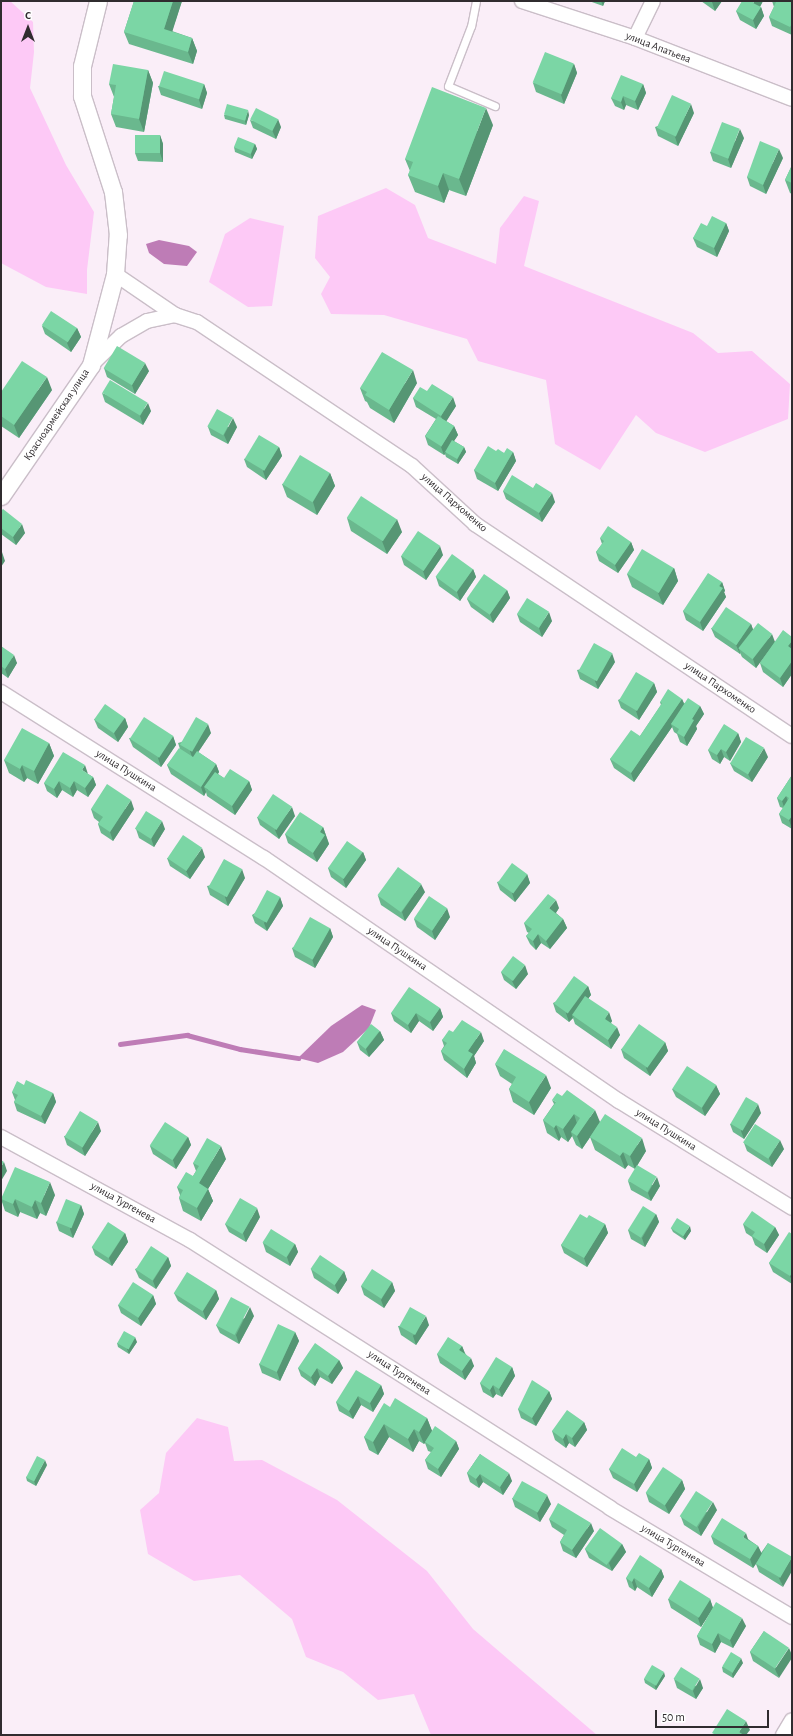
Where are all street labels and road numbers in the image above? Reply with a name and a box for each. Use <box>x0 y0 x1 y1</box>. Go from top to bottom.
street label: улица Апатьева <box>624 30 692 66</box>
street label: Красноармейская улица <box>21 367 93 463</box>
street label: улица Пархоменко <box>418 471 490 535</box>
street label: улица Пархоменко <box>682 659 758 717</box>
street label: улица Пушкина <box>93 747 159 795</box>
street label: улица Пушкина <box>365 924 429 974</box>
street label: улица Пушкина <box>633 1106 699 1154</box>
street label: улица Тургенева <box>88 1180 158 1226</box>
street label: улица Тургенева <box>365 1348 433 1398</box>
street label: улица Тургенева <box>639 1522 707 1570</box>

